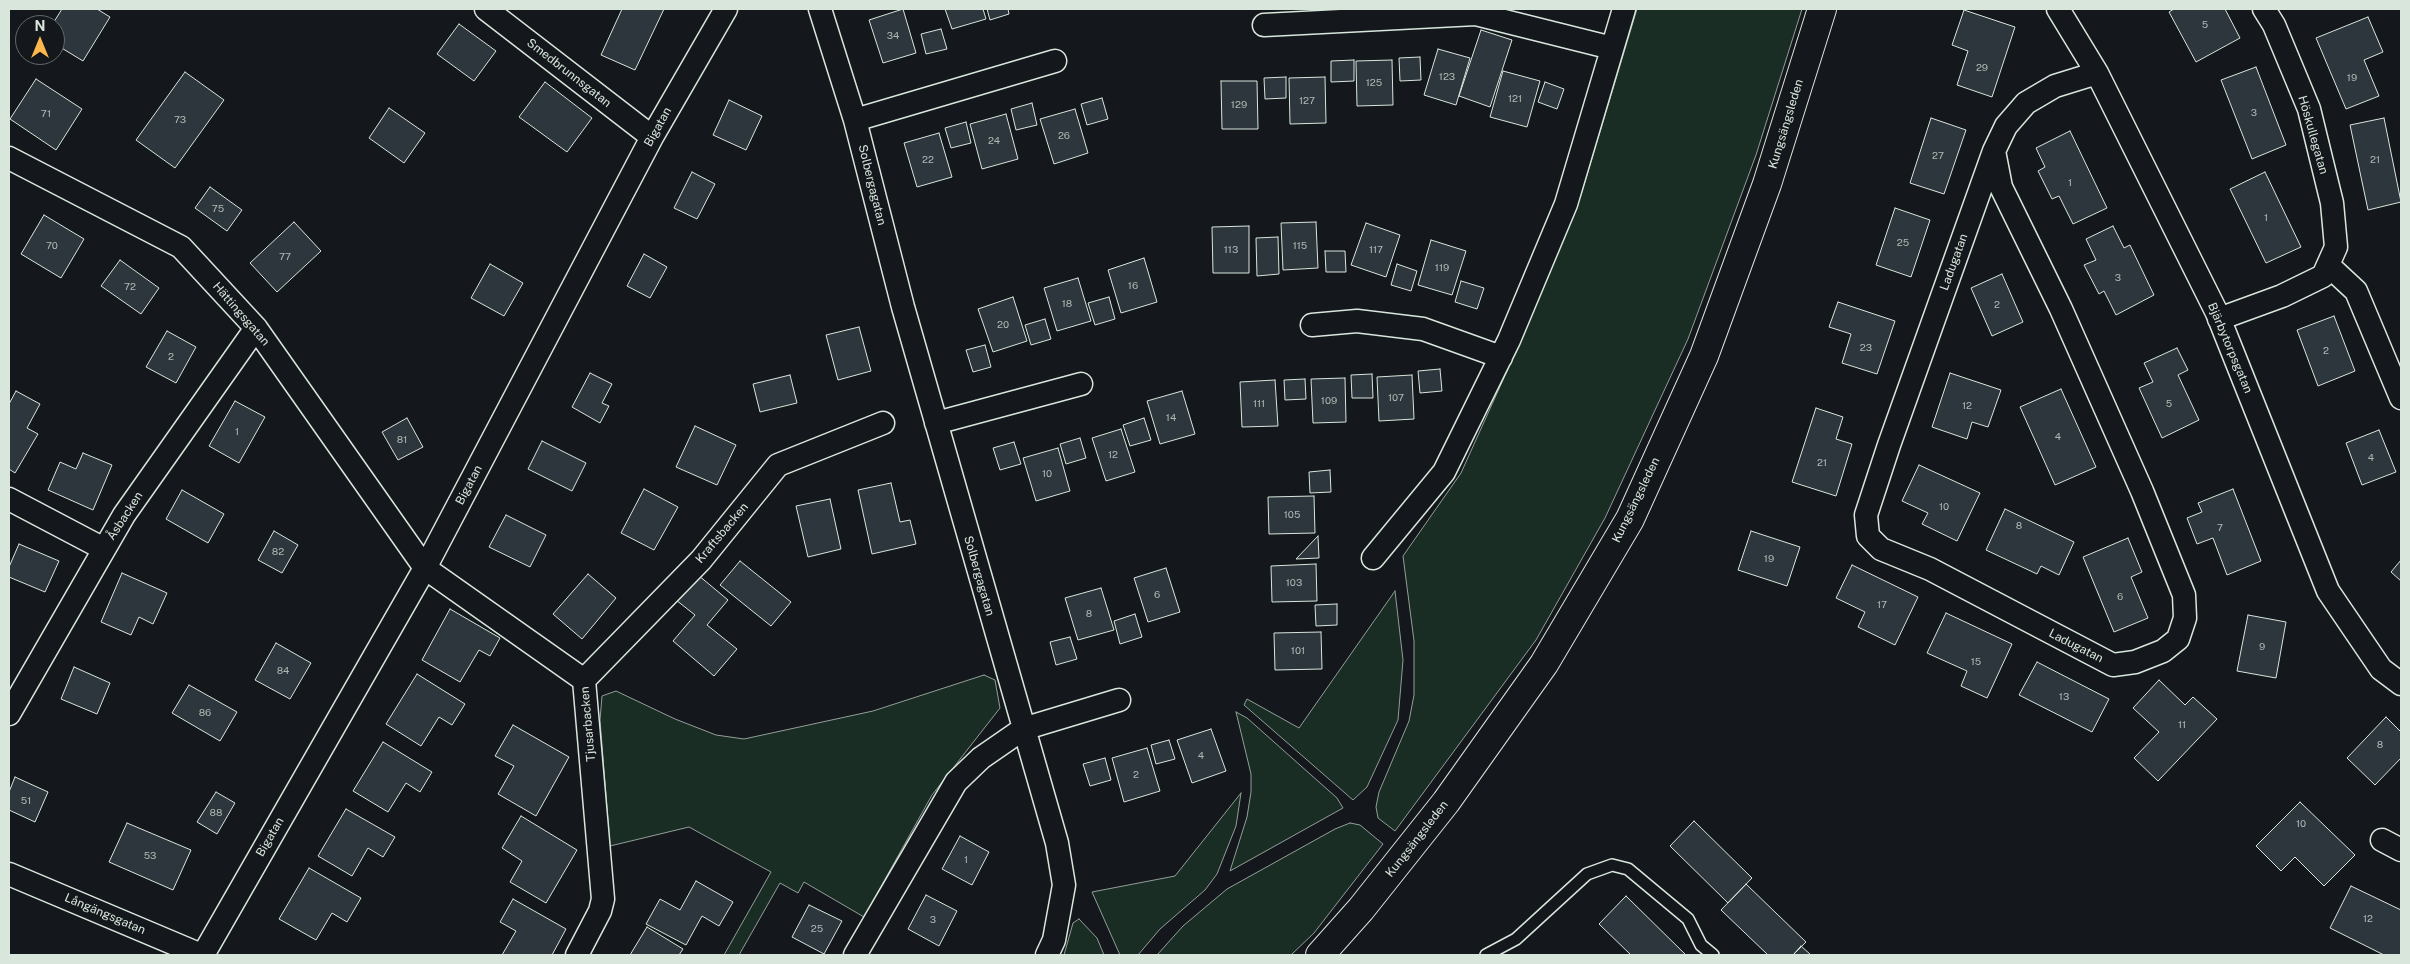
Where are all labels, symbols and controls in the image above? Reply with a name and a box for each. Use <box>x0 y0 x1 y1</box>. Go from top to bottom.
north arrow <box>15 15 65 65</box>
text: N <box>35 18 45 34</box>
house number: 5 <box>2202 19 2208 31</box>
house number: 34 <box>887 30 899 42</box>
street label: Smedbrunnsgatan <box>524 36 614 110</box>
house number: 29 <box>1976 62 1988 74</box>
house number: 123 <box>1439 71 1455 83</box>
house number: 19 <box>2347 72 2357 84</box>
house number: 125 <box>1366 77 1382 89</box>
street label: Kungsängsleden <box>1766 77 1806 171</box>
house number: 121 <box>1508 93 1522 105</box>
street label: Höskullegatan <box>2295 94 2331 176</box>
house number: 127 <box>1299 95 1315 107</box>
house number: 129 <box>1231 99 1247 111</box>
street label: Bigatan <box>641 105 675 149</box>
house number: 3 <box>2251 107 2257 119</box>
house number: 71 <box>41 108 51 120</box>
house number: 73 <box>174 114 186 126</box>
house number: 26 <box>1058 130 1070 142</box>
house number: 24 <box>988 135 1000 147</box>
street label: Solbergagatan <box>855 143 889 227</box>
house number: 27 <box>1932 150 1944 162</box>
house number: 22 <box>922 154 934 166</box>
house number: 21 <box>2370 154 2380 166</box>
house number: 1 <box>2068 177 2072 189</box>
house number: 75 <box>212 203 224 215</box>
house number: 1 <box>2264 212 2268 224</box>
street label: Ladugatan <box>1937 232 1971 292</box>
house number: 25 <box>1897 237 1909 249</box>
house number: 70 <box>46 240 58 252</box>
house number: 115 <box>1293 240 1307 252</box>
house number: 113 <box>1224 244 1238 256</box>
house number: 117 <box>1369 244 1383 256</box>
house number: 77 <box>279 251 291 263</box>
house number: 119 <box>1435 262 1449 274</box>
house number: 3 <box>2115 272 2121 284</box>
street label: Hättingsgatan <box>210 279 272 349</box>
house number: 16 <box>1128 280 1138 292</box>
house number: 72 <box>124 281 136 293</box>
house number: 18 <box>1062 298 1072 310</box>
house number: 2 <box>1994 299 2000 311</box>
street label: Bjärbytorpsgatan <box>2204 301 2256 395</box>
house number: 20 <box>997 319 1009 331</box>
house number: 23 <box>1860 342 1872 354</box>
house number: 2 <box>2323 345 2329 357</box>
house number: 2 <box>168 351 174 363</box>
house number: 107 <box>1388 392 1404 404</box>
house number: 109 <box>1321 395 1337 407</box>
house number: 111 <box>1253 398 1265 410</box>
house number: 5 <box>2166 398 2172 410</box>
house number: 12 <box>1962 400 1972 412</box>
house number: 14 <box>1166 412 1176 424</box>
house number: 1 <box>235 426 239 438</box>
house number: 4 <box>2055 431 2061 443</box>
house number: 81 <box>397 434 407 446</box>
house number: 12 <box>1108 449 1118 461</box>
house number: 4 <box>2368 452 2374 464</box>
street label: Kungsängsleden <box>1609 455 1663 545</box>
house number: 21 <box>1817 457 1827 469</box>
street label: Bigatan <box>453 463 485 507</box>
house number: 10 <box>1042 468 1052 480</box>
street label: Åsbacken <box>104 489 146 543</box>
street label: Kraftsbacken <box>693 500 751 566</box>
house number: 10 <box>1939 501 1949 513</box>
house number: 105 <box>1284 509 1300 521</box>
house number: 8 <box>2016 520 2022 532</box>
house number: 7 <box>2217 522 2223 534</box>
street label: Solbergagatan <box>961 534 997 618</box>
house number: 82 <box>272 546 284 558</box>
house number: 19 <box>1764 553 1774 565</box>
house number: 103 <box>1286 577 1302 589</box>
house number: 6 <box>1154 589 1160 601</box>
house number: 6 <box>2117 591 2123 603</box>
house number: 17 <box>1877 599 1887 611</box>
house number: 8 <box>1086 608 1092 620</box>
street label: Ladugatan <box>2046 626 2106 666</box>
house number: 9 <box>2259 641 2265 653</box>
house number: 101 <box>1291 645 1305 657</box>
house number: 15 <box>1971 656 1981 668</box>
house number: 84 <box>277 665 289 677</box>
street label: Tjusarbacken <box>578 686 598 762</box>
house number: 13 <box>2059 691 2069 703</box>
house number: 86 <box>199 707 211 719</box>
house number: 11 <box>2178 719 2186 731</box>
house number: 8 <box>2377 739 2383 751</box>
house number: 4 <box>1198 750 1204 762</box>
house number: 2 <box>1133 769 1139 781</box>
house number: 51 <box>21 795 31 807</box>
street label: Kungsängsleden <box>1383 798 1451 880</box>
house number: 88 <box>210 807 222 819</box>
street label: Bigatan <box>253 815 287 859</box>
house number: 10 <box>2296 818 2306 830</box>
house number: 53 <box>144 850 156 862</box>
house number: 1 <box>964 854 968 866</box>
street label: Långängsgatan <box>62 891 148 937</box>
house number: 12 <box>2363 913 2373 925</box>
house number: 3 <box>930 914 936 926</box>
house number: 25 <box>811 923 823 935</box>

